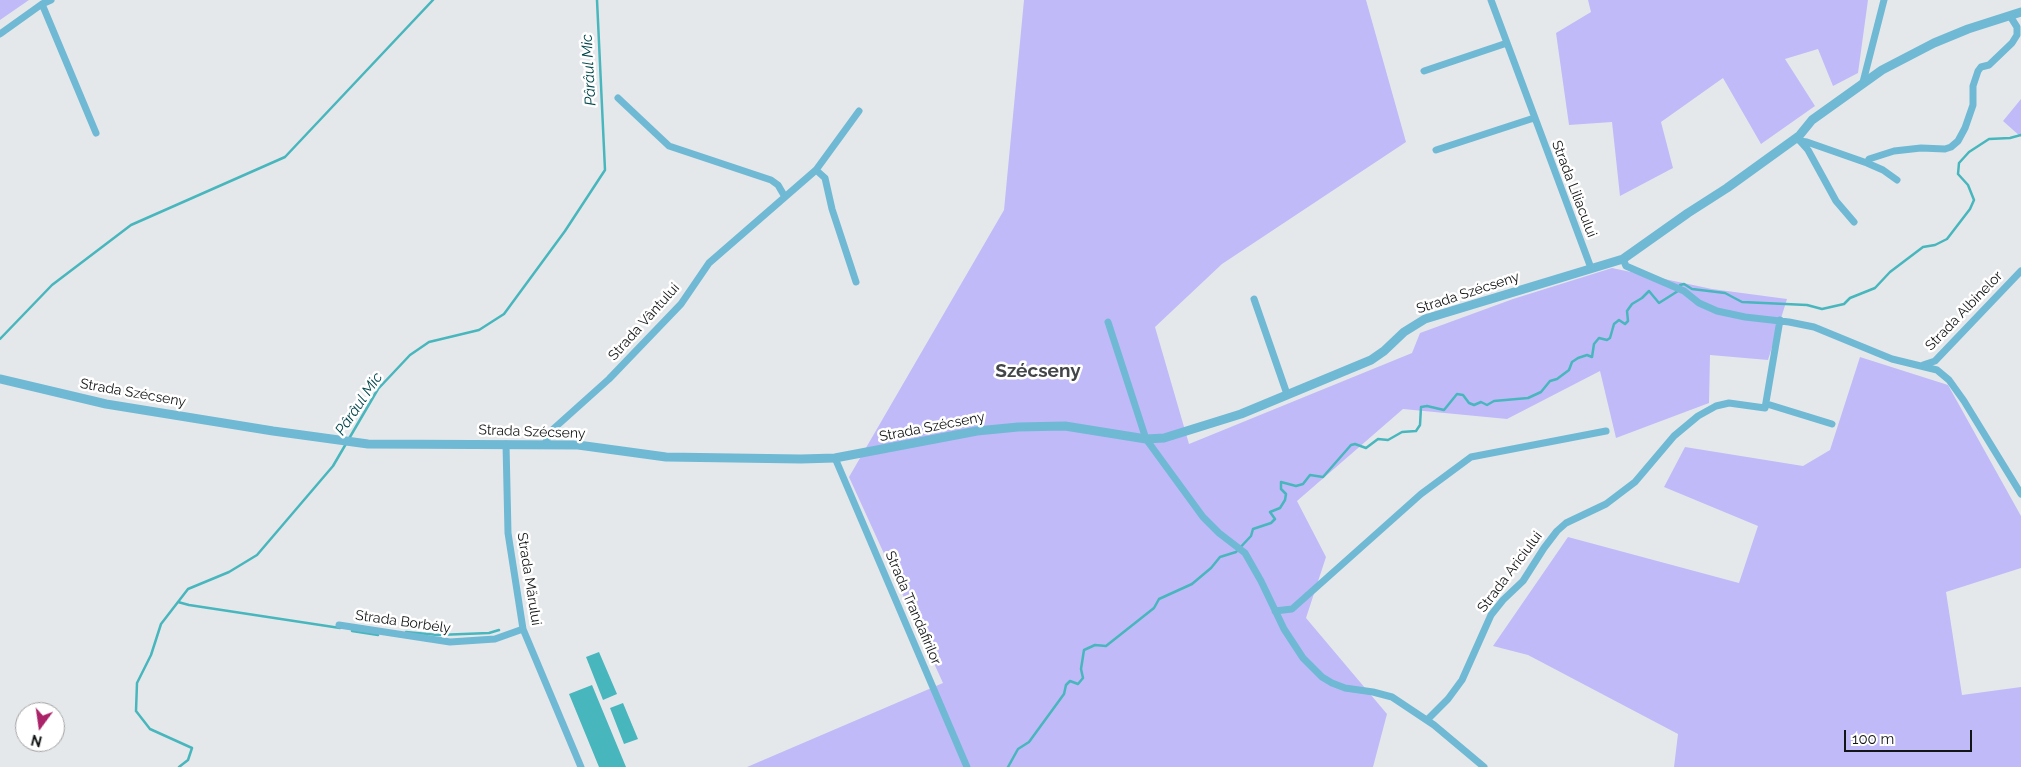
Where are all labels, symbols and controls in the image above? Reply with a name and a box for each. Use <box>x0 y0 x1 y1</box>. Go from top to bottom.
water label: Pârâul Mic <box>578 34 600 106</box>
street label: Strada Liliacului <box>1548 138 1600 240</box>
street label: Strada Szécseny <box>1414 268 1522 318</box>
street label: Strada Albinelor <box>1922 268 2006 354</box>
street label: Strada Vântului <box>605 280 683 364</box>
district label: Szécseny <box>995 360 1081 382</box>
water label: Pârâul Mic <box>331 369 387 439</box>
street label: Strada Szécseny <box>79 375 187 411</box>
street label: Strada Szécseny <box>878 409 986 445</box>
street label: Strada Szécseny <box>478 422 586 442</box>
street label: Strada Ariciului <box>1474 528 1546 616</box>
street label: Strada Mărului <box>513 531 545 627</box>
street label: Strada Trandafirilor <box>881 549 945 667</box>
street label: Strada Borbély <box>354 607 452 637</box>
north arrow <box>15 702 65 752</box>
scale bar <box>1846 720 1974 752</box>
text: 100 m <box>1852 730 1894 748</box>
text: N <box>29 732 44 750</box>

